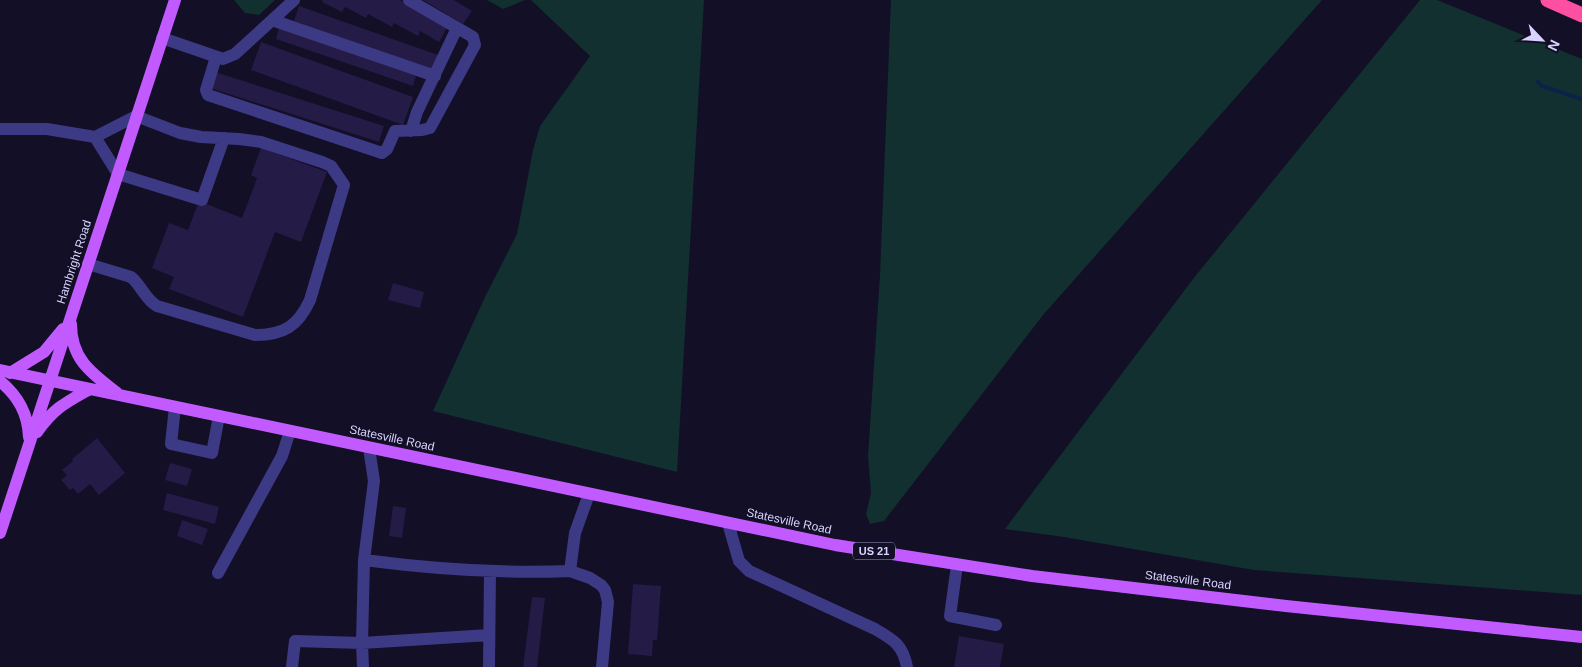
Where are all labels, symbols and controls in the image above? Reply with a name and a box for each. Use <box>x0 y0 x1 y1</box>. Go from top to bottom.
north arrow <box>1517 15 1567 65</box>
text: N <box>1544 38 1563 53</box>
street label: Hambright Road <box>54 218 94 306</box>
street label: Statesville Road <box>348 422 436 454</box>
street label: Statesville Road <box>745 505 833 537</box>
road number: US 21 <box>853 542 895 560</box>
street label: Statesville Road <box>1144 568 1232 592</box>

